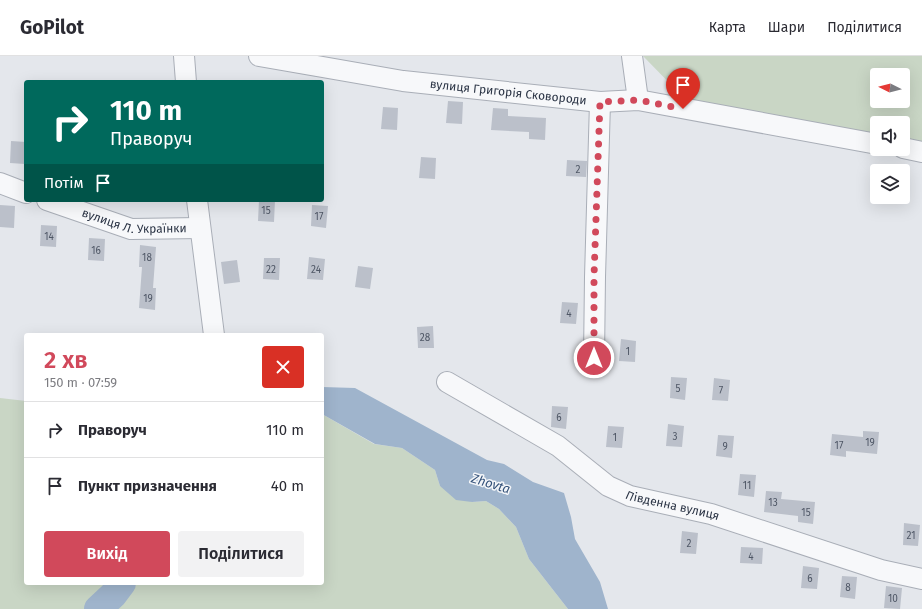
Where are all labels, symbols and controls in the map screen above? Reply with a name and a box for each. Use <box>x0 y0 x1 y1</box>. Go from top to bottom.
text: GoPilot <box>20 16 84 39</box>
text: Карта <box>709 19 746 36</box>
text: Шари <box>768 19 805 36</box>
text: Поділитися <box>827 19 902 36</box>
pin <box>666 68 700 109</box>
north arrow <box>870 68 910 108</box>
map controls <box>870 68 910 204</box>
icon: arrive <box>672 74 694 96</box>
street label: вулиця Григорія Сковороди <box>429 77 587 108</box>
text: 110 m <box>110 94 182 127</box>
icon: right <box>44 96 96 148</box>
button: sound <box>870 116 910 156</box>
text: Праворуч <box>110 128 192 150</box>
house number: 2 <box>576 164 581 176</box>
button: layers <box>870 164 910 204</box>
icon: arrive <box>92 172 114 194</box>
text: Потім <box>44 174 84 192</box>
house number: 15 <box>261 205 271 217</box>
street label: вулиця Л. Українки <box>80 206 187 236</box>
house number: 17 <box>315 211 324 223</box>
house number: 14 <box>44 231 55 243</box>
house number: 16 <box>91 245 101 257</box>
house number: 18 <box>142 252 152 264</box>
house number: 22 <box>266 264 276 276</box>
house number: 24 <box>311 264 322 276</box>
house number: 19 <box>143 293 153 305</box>
house number: 4 <box>566 308 572 320</box>
house number: 28 <box>420 332 431 344</box>
position arrow <box>573 337 615 379</box>
text: 2 хв <box>44 346 88 374</box>
button: close <box>262 346 304 388</box>
house number: 1 <box>626 346 630 358</box>
text: 150 m · 07:59 <box>44 375 117 390</box>
house number: 5 <box>675 383 681 395</box>
house number: 7 <box>719 385 724 397</box>
house number: 6 <box>556 412 562 424</box>
icon: right <box>44 419 66 441</box>
text: Праворуч <box>78 421 147 439</box>
text: 110 m <box>266 421 304 439</box>
house number: 3 <box>673 431 678 443</box>
house number: 1 <box>613 432 617 444</box>
house number: 19 <box>865 437 875 449</box>
house number: 17 <box>835 440 844 452</box>
house number: 9 <box>722 441 728 453</box>
water label: Zhovta <box>469 470 512 496</box>
icon: arrive <box>44 475 66 497</box>
text: Пункт призначення <box>78 477 217 495</box>
text: 40 m <box>271 477 304 495</box>
house number: 11 <box>743 480 751 492</box>
street label: Південна вулиця <box>623 488 721 523</box>
house number: 13 <box>768 497 778 509</box>
house number: 15 <box>801 507 811 519</box>
house number: 21 <box>906 530 916 542</box>
button: Вихід <box>44 531 170 577</box>
button: Поділитися <box>178 531 304 577</box>
house number: 2 <box>687 538 692 550</box>
house number: 4 <box>748 551 754 563</box>
house number: 6 <box>807 573 813 585</box>
house number: 8 <box>845 582 851 594</box>
house number: 10 <box>888 593 898 605</box>

